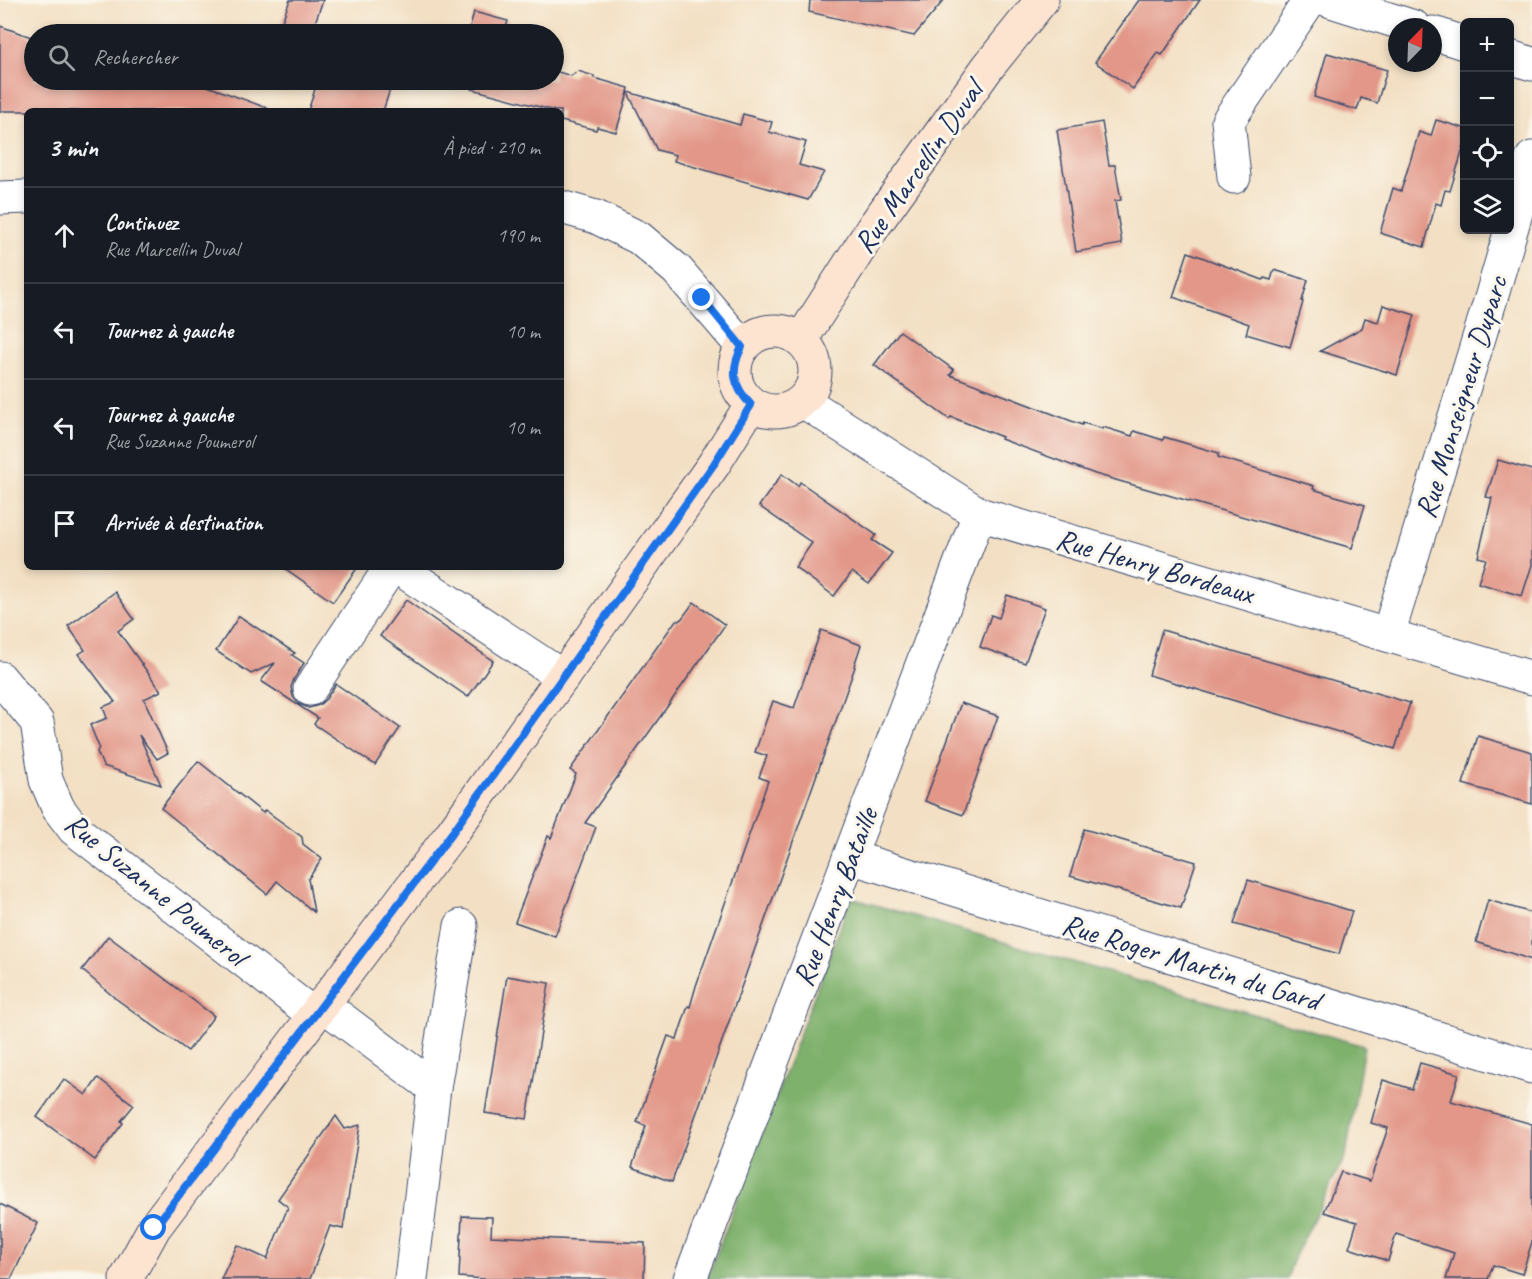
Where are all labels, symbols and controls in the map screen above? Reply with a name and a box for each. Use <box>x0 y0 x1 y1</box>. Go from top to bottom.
north arrow <box>1388 18 1442 72</box>
map controls <box>1460 18 1514 234</box>
button: + <box>1460 18 1514 72</box>
search box <box>24 24 564 90</box>
icon: search <box>45 41 78 74</box>
text: Rechercher <box>93 43 177 71</box>
street label: Rue Marcellin Duval <box>845 70 994 260</box>
button: − <box>1460 72 1514 126</box>
button: locate <box>1460 126 1514 180</box>
text: 3 min <box>48 131 98 164</box>
text: À pied · 210 m <box>443 135 540 160</box>
button: layers <box>1460 180 1514 234</box>
text: Continuez <box>105 209 178 237</box>
icon: ahead <box>48 219 81 252</box>
text: 190 m <box>497 223 540 248</box>
text: Rue Marcellin Duval <box>105 237 239 262</box>
street label: Rue Monseigneur Duparc <box>1406 270 1516 523</box>
route end <box>688 284 714 310</box>
icon: left <box>48 315 81 348</box>
text: Tournez à gauche <box>105 317 233 345</box>
text: 10 m <box>506 319 540 344</box>
text: Tournez à gauche <box>105 401 233 429</box>
icon: left <box>48 411 81 444</box>
text: 10 m <box>506 415 540 440</box>
text: Rue Suzanne Poumerol <box>105 429 254 454</box>
icon: arrive <box>48 507 81 540</box>
text: Arrivée à destination <box>105 509 263 537</box>
street label: Rue Henry Bordeaux <box>1052 520 1261 613</box>
street label: Rue Henry Bataille <box>784 800 887 991</box>
street label: Rue Suzanne Poumerol <box>57 804 259 977</box>
street label: Rue Roger Martin du Gard <box>1058 905 1328 1020</box>
route start <box>140 1214 166 1240</box>

